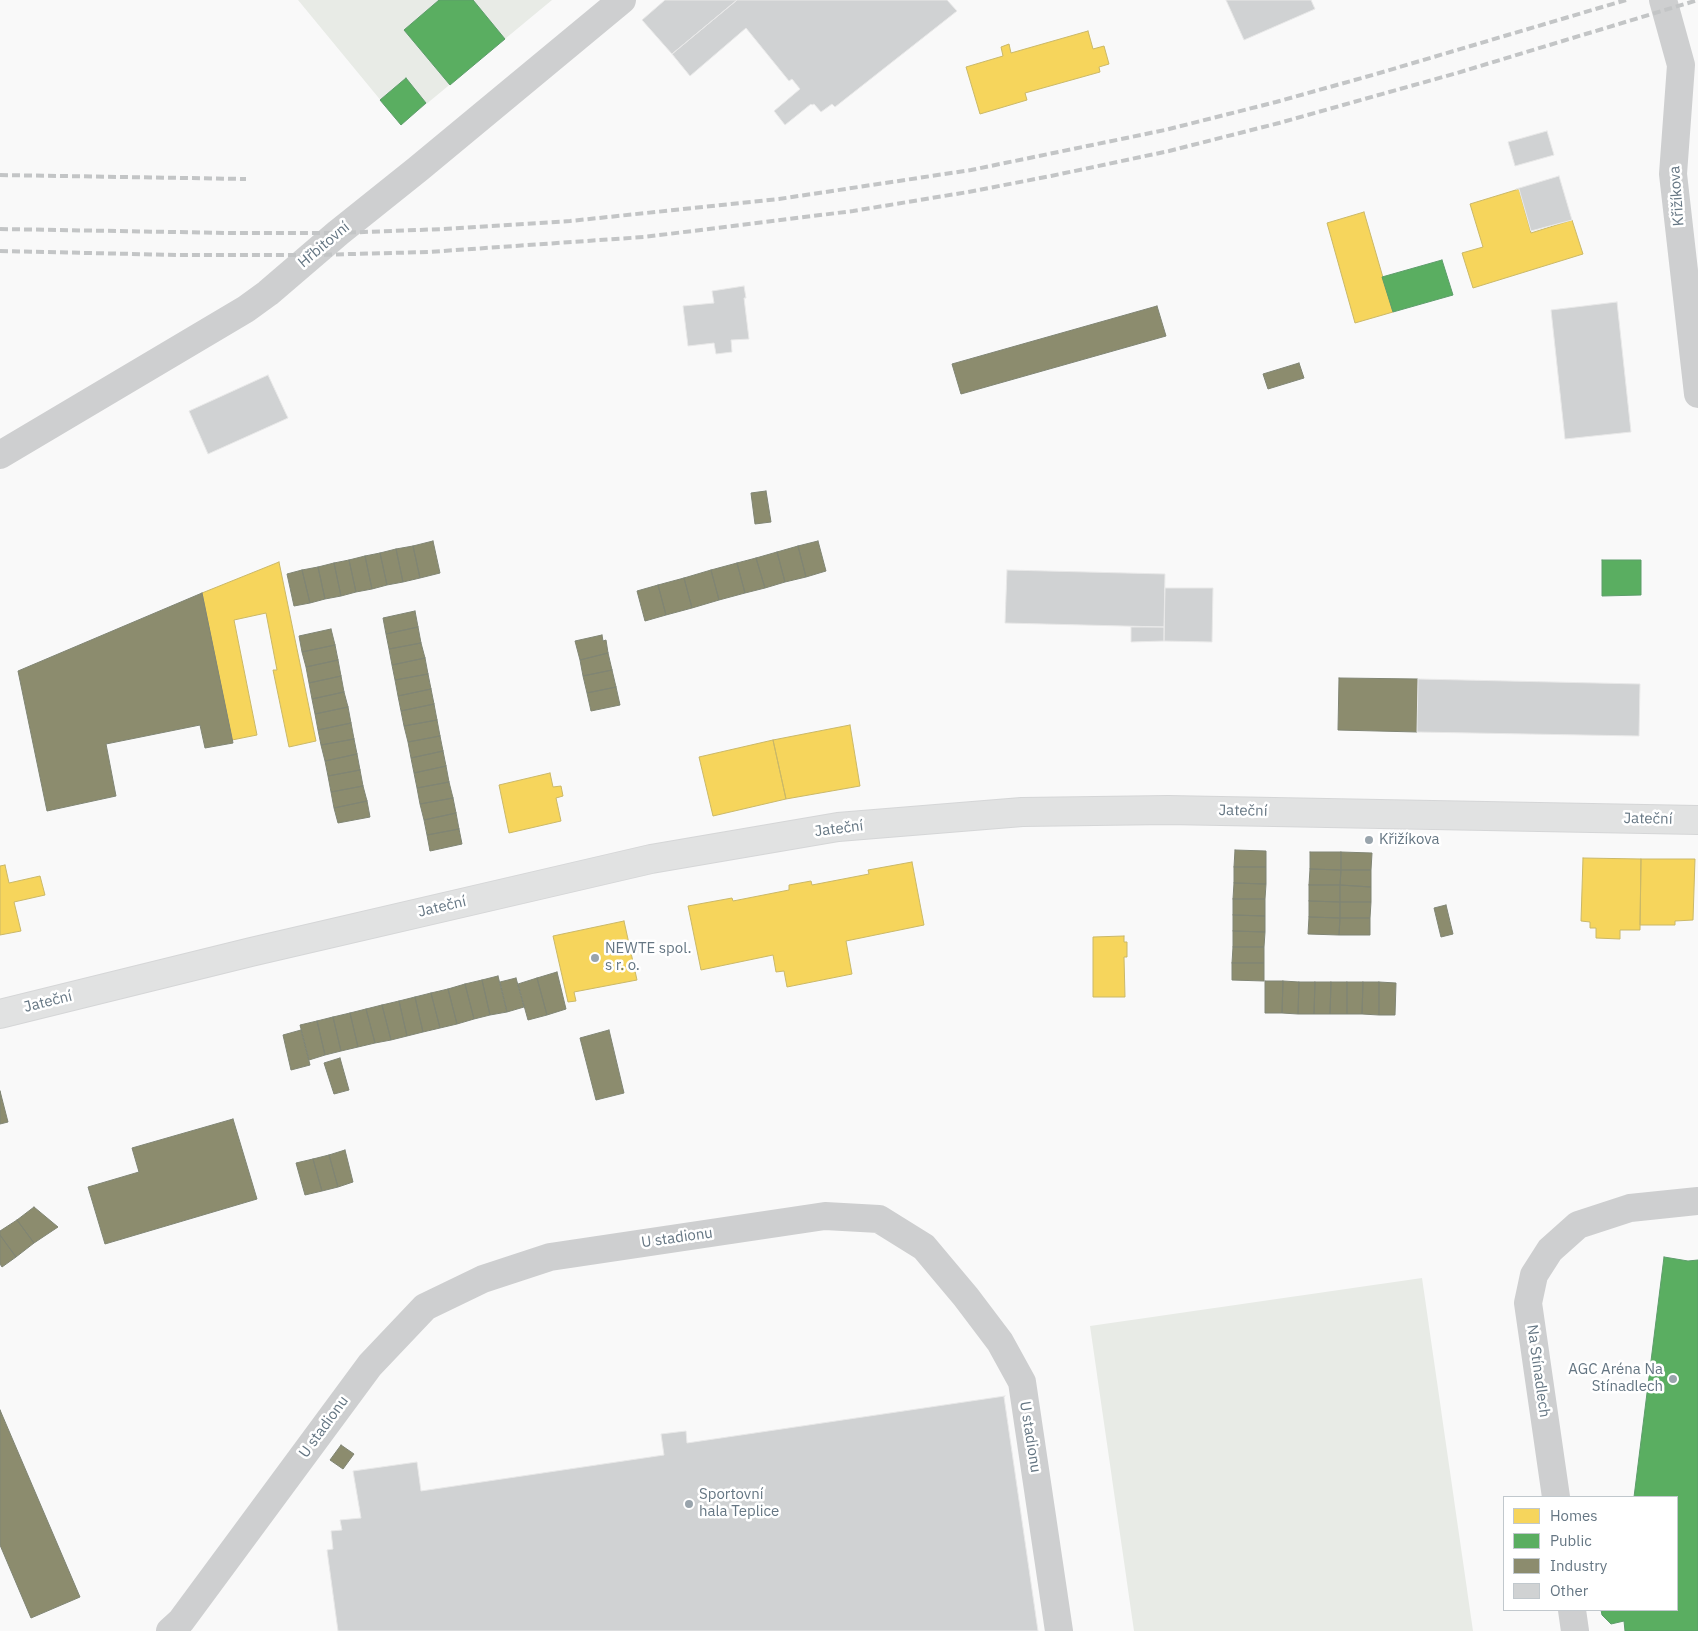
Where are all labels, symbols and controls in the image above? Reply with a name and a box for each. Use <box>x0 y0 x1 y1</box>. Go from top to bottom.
street label: Křižíkova <box>1666 165 1688 227</box>
street label: Hřbitovní <box>295 218 353 272</box>
street label: Jateční <box>1218 802 1268 820</box>
street label: Jateční <box>1623 810 1673 828</box>
street label: Jateční <box>814 817 864 841</box>
place label: Křižíkova <box>1379 831 1440 849</box>
marker: Křižíkova <box>1363 834 1375 846</box>
street label: Jateční <box>416 893 468 921</box>
place label: NEWTE spol. s r. o. <box>605 940 692 975</box>
marker: NEWTE spol. s r. o. <box>589 952 601 964</box>
street label: Jateční <box>22 987 74 1017</box>
street label: U stadionu <box>640 1224 714 1252</box>
street label: Na Stínadlech <box>1523 1323 1553 1419</box>
place label: AGC Aréna Na Stínadlech <box>1568 1361 1663 1396</box>
marker: AGC Aréna Na Stínadlech <box>1667 1373 1679 1385</box>
street label: U stadionu <box>296 1393 352 1461</box>
street label: U stadionu <box>1015 1400 1045 1474</box>
place label: Sportovní hala Teplice <box>699 1486 779 1521</box>
legend <box>1503 1496 1678 1611</box>
marker: Sportovní hala Teplice <box>683 1498 695 1510</box>
text: Homes <box>1550 1506 1598 1525</box>
text: Public <box>1550 1531 1592 1550</box>
text: Industry <box>1550 1556 1607 1575</box>
text: Other <box>1550 1581 1588 1600</box>

